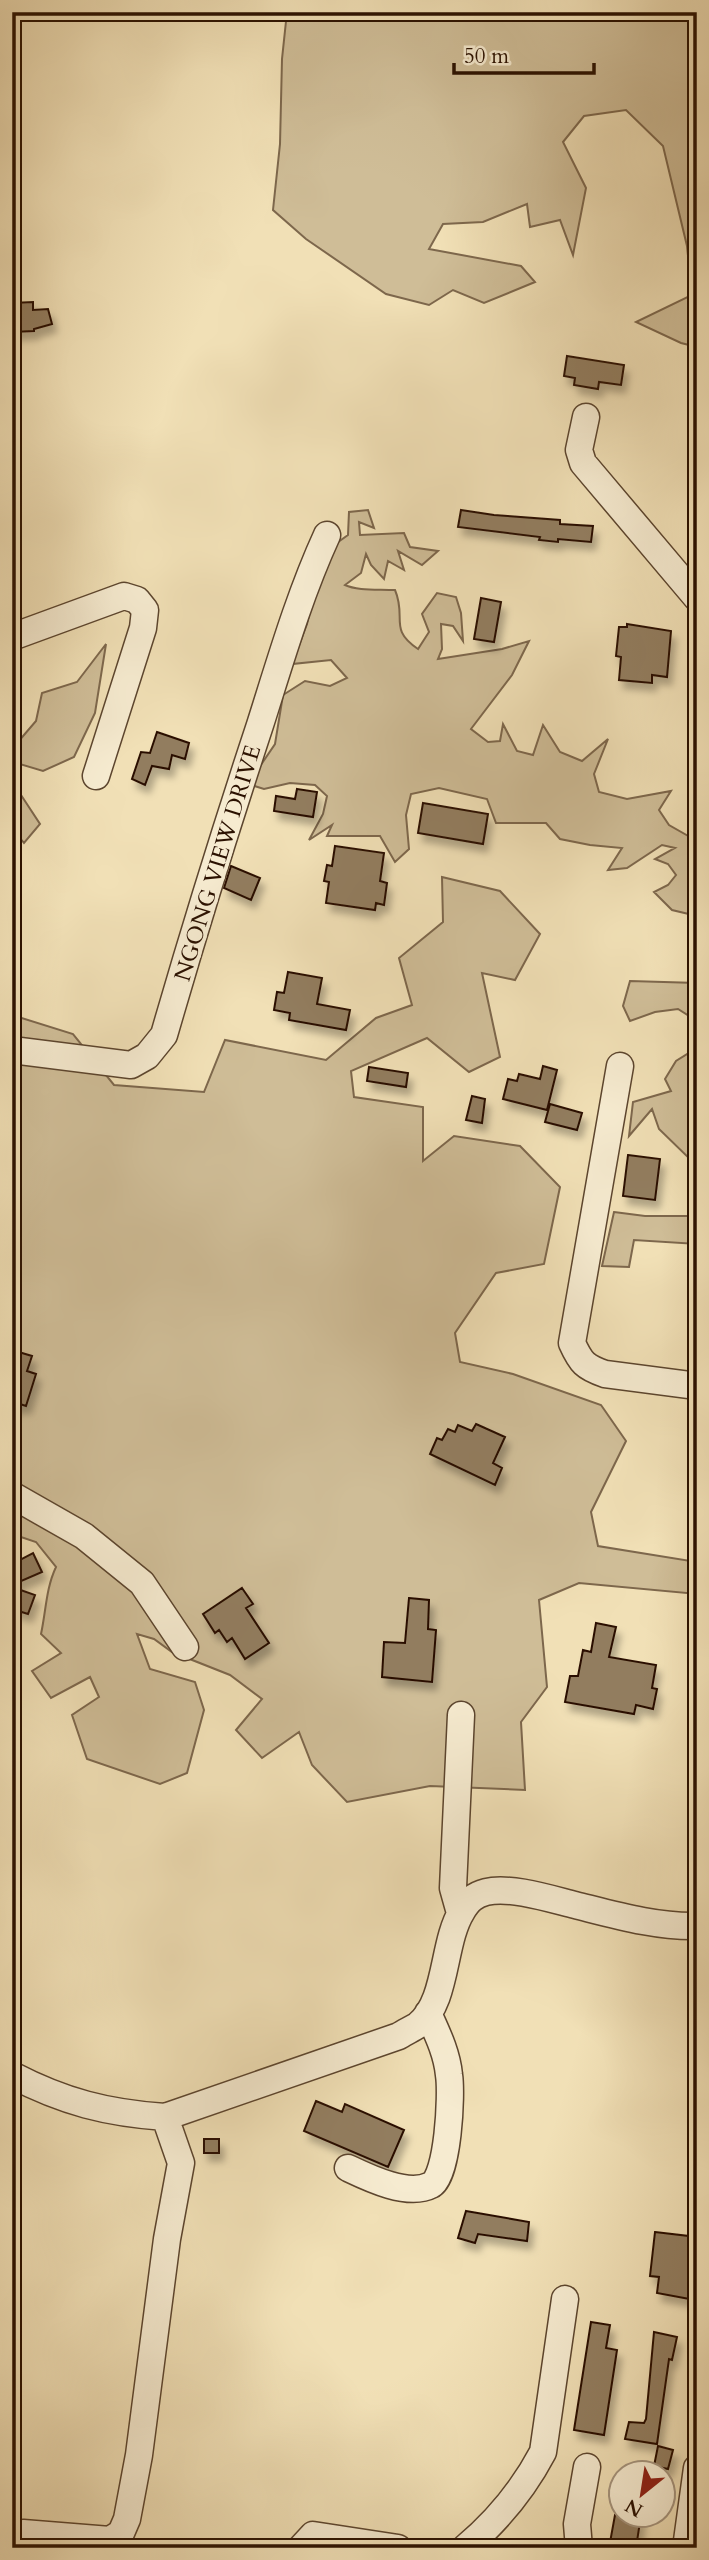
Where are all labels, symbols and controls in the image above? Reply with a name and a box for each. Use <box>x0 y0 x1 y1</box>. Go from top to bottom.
scale bar <box>454 32 594 76</box>
text: 50 m <box>464 42 509 71</box>
street label: NGONG VIEW DRIVE <box>167 741 268 985</box>
north arrow <box>608 2458 678 2528</box>
text: N <box>620 2492 648 2523</box>

